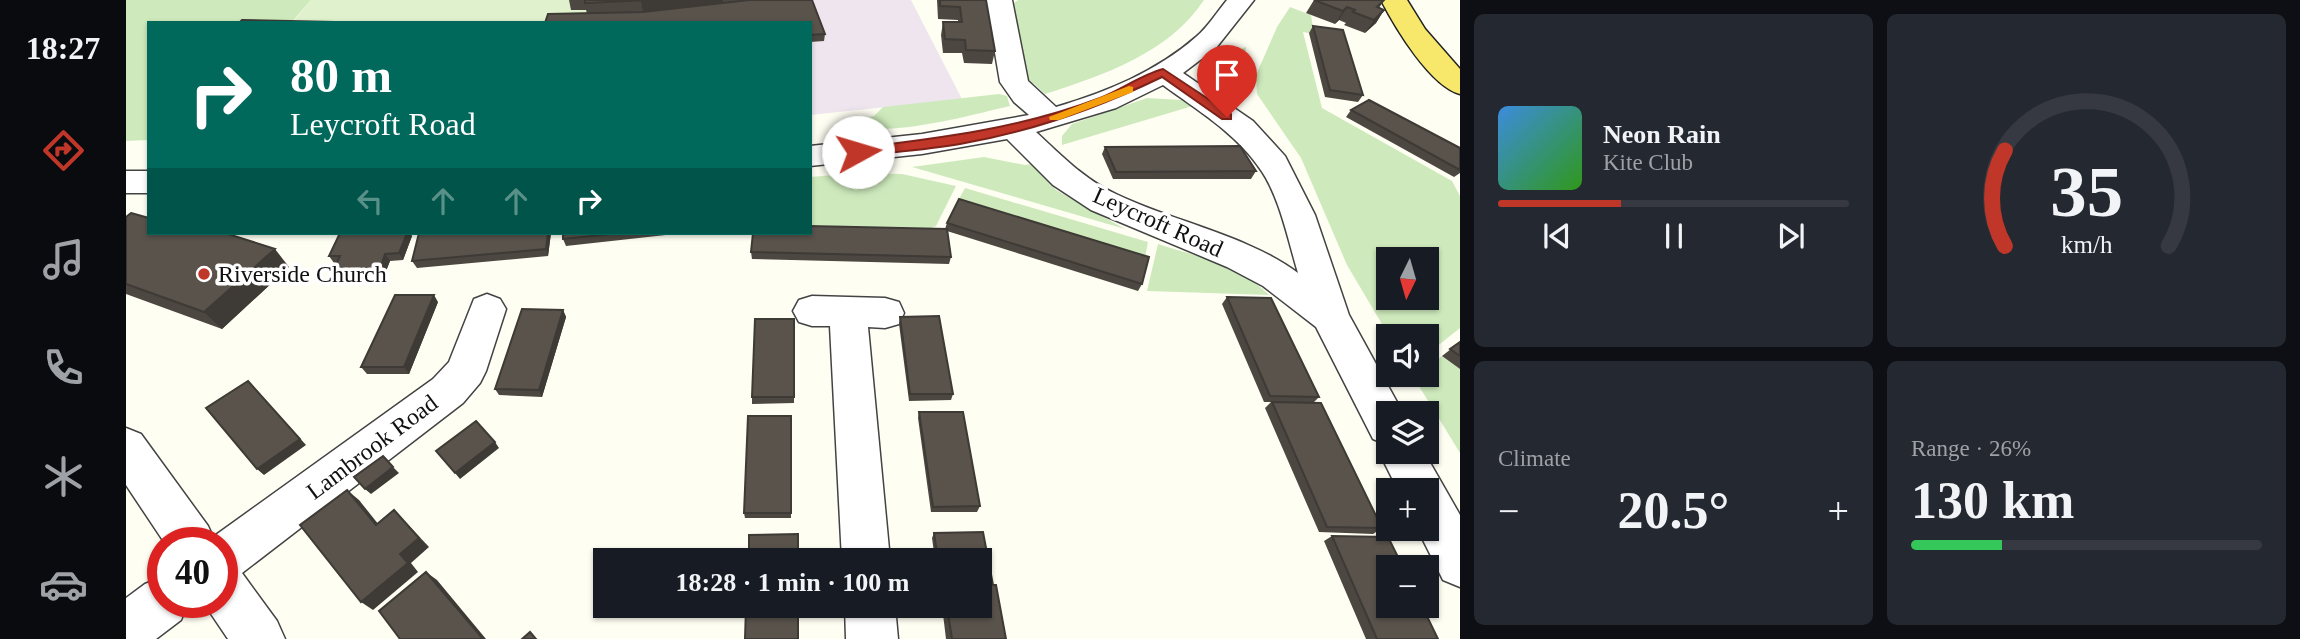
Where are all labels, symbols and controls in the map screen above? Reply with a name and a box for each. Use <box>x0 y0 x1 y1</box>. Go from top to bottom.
text: 18:27 <box>26 30 100 66</box>
pin <box>1197 45 1257 117</box>
text: 80 m <box>290 48 392 103</box>
icon: right <box>175 49 266 140</box>
icon: arrive <box>1208 56 1246 94</box>
text: Leycroft Road <box>290 106 476 142</box>
position arrow <box>821 115 895 189</box>
text: Neon Rain <box>1603 120 1721 149</box>
icon: directions <box>39 126 88 175</box>
text: Kite Club <box>1603 150 1693 175</box>
text: 35 <box>2050 152 2123 233</box>
icon: left <box>351 182 389 220</box>
icon: ahead <box>424 182 462 220</box>
icon: ahead <box>497 182 535 220</box>
icon: right <box>570 182 608 220</box>
street label: Leycroft Road <box>1089 182 1227 262</box>
icon: previous <box>1538 217 1576 255</box>
icon: pause <box>1655 217 1693 255</box>
icon: next <box>1772 217 1810 255</box>
text: km/h <box>2061 231 2113 258</box>
icon: music <box>39 235 88 284</box>
north arrow <box>1376 247 1438 310</box>
map controls <box>1376 247 1439 618</box>
place label: Riverside Church <box>218 261 387 287</box>
marker: Riverside Church <box>196 266 212 282</box>
button: sound <box>1376 324 1439 387</box>
icon: phone <box>39 343 88 392</box>
street label: Lambrook Road <box>302 389 442 505</box>
button: layers <box>1376 401 1439 464</box>
text: Range · 26% <box>1911 436 2031 461</box>
text: Climate <box>1498 446 1571 471</box>
icon: climate <box>39 452 88 501</box>
text: 130 km <box>1911 472 2074 529</box>
button: + <box>1376 478 1439 541</box>
text: 20.5° <box>1618 482 1729 539</box>
text: − <box>1498 490 1519 532</box>
text: + <box>1828 490 1849 532</box>
speed limit sign: 40 <box>147 527 238 618</box>
button: − <box>1376 555 1439 618</box>
icon: car <box>39 560 88 609</box>
text: 18:28 · 1 min · 100 m <box>676 568 910 597</box>

